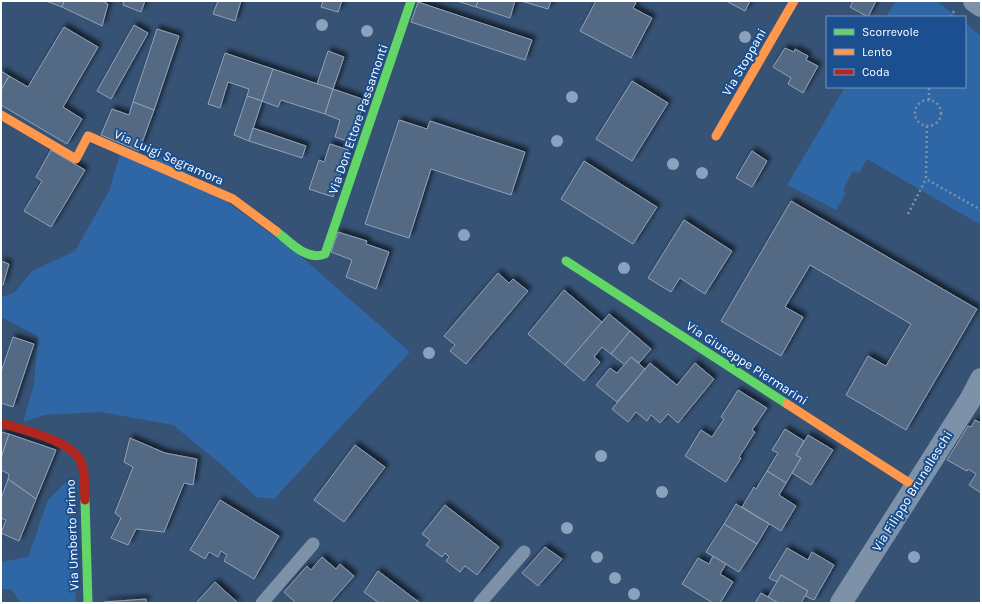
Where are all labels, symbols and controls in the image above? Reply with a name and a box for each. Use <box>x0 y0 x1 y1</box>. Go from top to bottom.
legend <box>826 16 966 88</box>
text: Scorrevole <box>862 25 919 39</box>
street label: Via Stoppani <box>719 26 769 98</box>
street label: Via Don Ettore Passamonti <box>325 42 391 196</box>
text: Lento <box>862 45 892 59</box>
text: Coda <box>862 65 890 79</box>
street label: Via Luigi Segramora <box>112 126 226 188</box>
street label: Via Giuseppe Piermarini <box>683 318 811 408</box>
street label: Via Filippo Brunelleschi <box>869 428 955 554</box>
street label: Via Umberto Primo <box>63 479 81 591</box>

